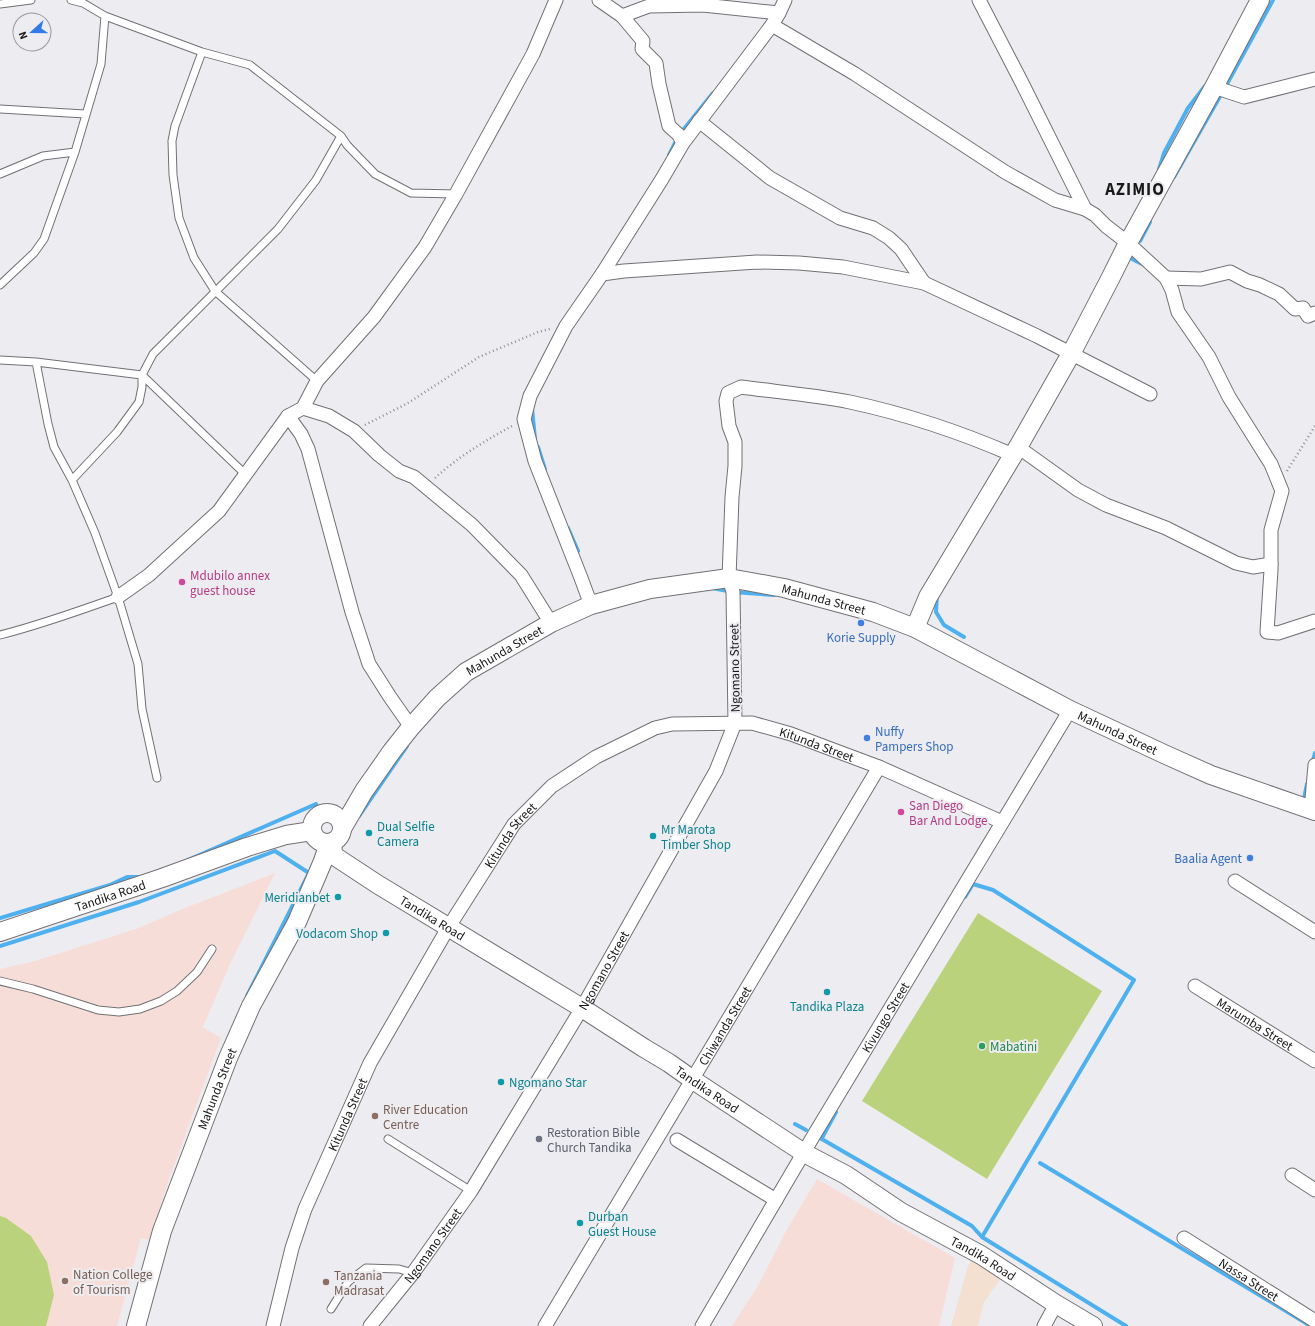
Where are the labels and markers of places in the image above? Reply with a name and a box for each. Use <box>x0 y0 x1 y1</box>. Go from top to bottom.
place label: Mdubilo annex guest house <box>190 567 270 600</box>
marker: Mdubilo annex guest house <box>177 577 187 587</box>
marker: Korie Supply <box>856 618 866 628</box>
place label: Korie Supply <box>826 629 896 647</box>
place label: Nuffy Pampers Shop <box>875 723 954 756</box>
marker: Nuffy Pampers Shop <box>862 733 872 743</box>
place label: San Diego Bar And Lodge <box>909 797 988 830</box>
marker: San Diego Bar And Lodge <box>896 807 906 817</box>
place label: Dual Selfie Camera <box>377 818 435 851</box>
place label: Mr Marota Timber Shop <box>661 821 731 854</box>
marker: Dual Selfie Camera <box>364 828 374 838</box>
marker: Mr Marota Timber Shop <box>648 831 658 841</box>
place label: Baalia Agent <box>1174 850 1243 868</box>
marker: Baalia Agent <box>1245 853 1255 863</box>
place label: Meridianbet <box>264 889 331 907</box>
marker: Meridianbet <box>333 892 343 902</box>
place label: Vodacom Shop <box>296 925 378 943</box>
marker: Vodacom Shop <box>381 928 391 938</box>
marker: Tandika Plaza <box>822 987 832 997</box>
place label: Tandika Plaza <box>790 998 864 1016</box>
place label: Mabatini <box>990 1038 1037 1056</box>
marker: Mabatini <box>977 1041 987 1051</box>
place label: Ngomano Star <box>509 1074 587 1092</box>
marker: Ngomano Star <box>496 1077 506 1087</box>
place label: River Education Centre <box>383 1101 468 1134</box>
marker: River Education Centre <box>370 1111 380 1121</box>
place label: Restoration Bible Church Tandika <box>547 1124 640 1157</box>
marker: Restoration Bible Church Tandika <box>534 1134 544 1144</box>
place label: Durban Guest House <box>588 1208 656 1241</box>
marker: Durban Guest House <box>575 1218 585 1228</box>
place label: Nation College of Tourism <box>73 1266 152 1299</box>
place label: Tanzania Madrasat <box>334 1267 385 1300</box>
marker: Nation College of Tourism <box>60 1276 70 1286</box>
marker: Tanzania Madrasat <box>321 1277 331 1287</box>

